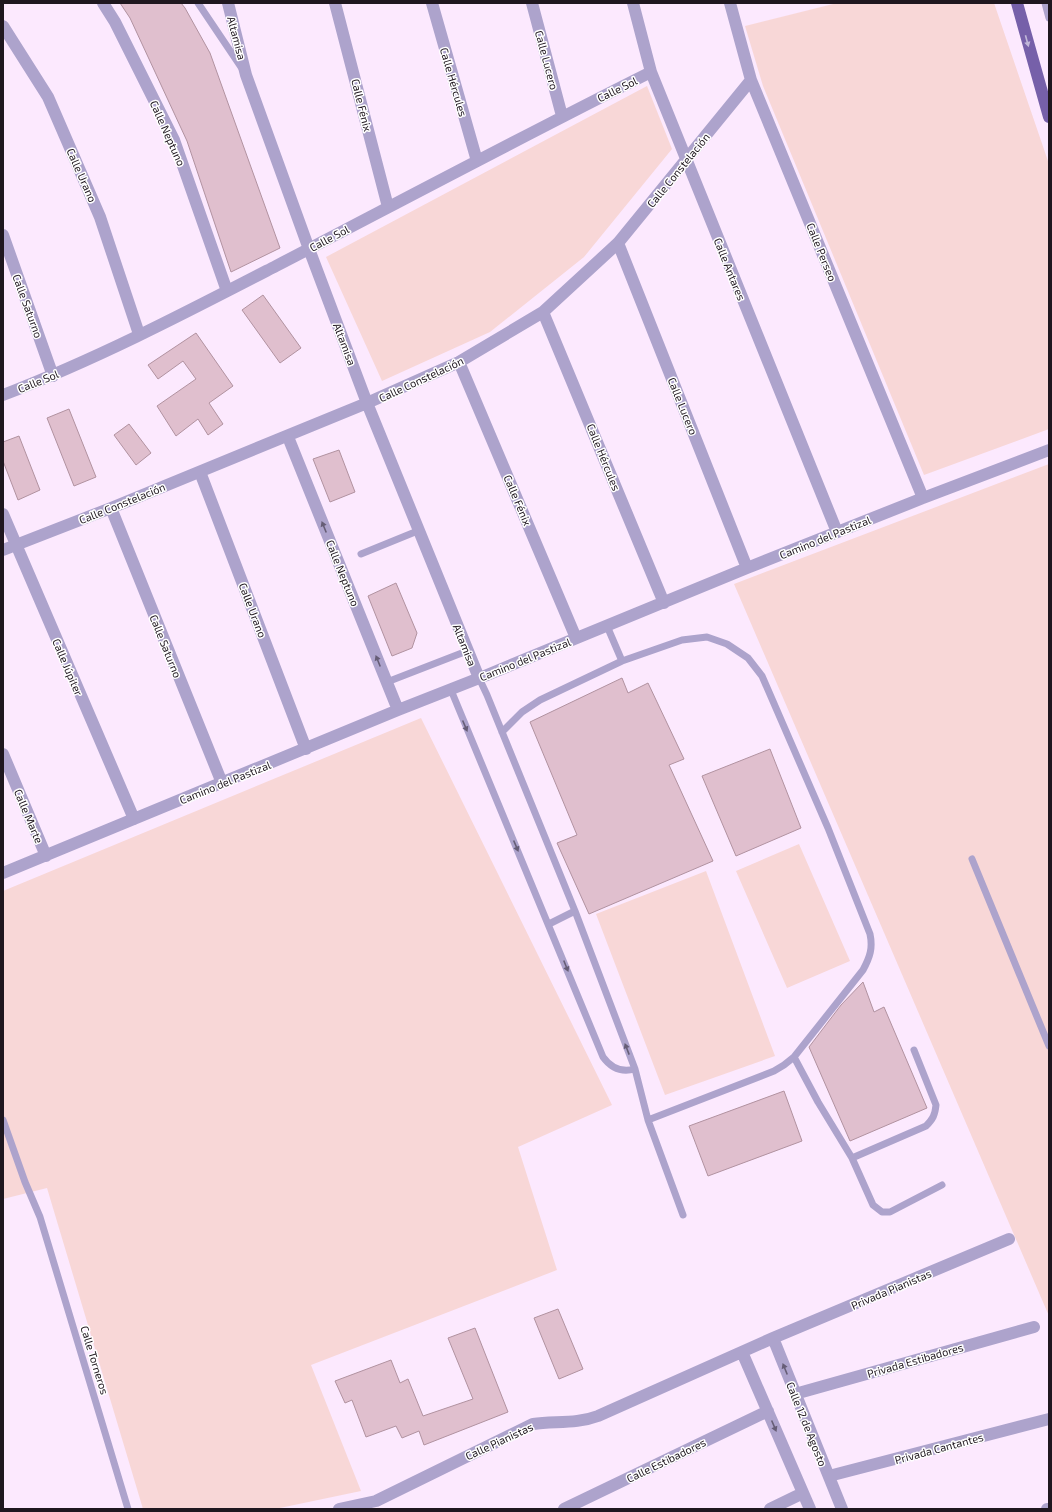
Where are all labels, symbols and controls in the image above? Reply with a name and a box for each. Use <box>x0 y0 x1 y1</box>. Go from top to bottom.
street label: Altamisa <box>225 15 249 61</box>
street label: Calle Lucero <box>533 29 561 91</box>
one-way arrow <box>1024 35 1030 47</box>
street label: Calle Hércules <box>438 46 470 118</box>
street label: Calle Sol <box>595 73 640 104</box>
street label: Calle Fénix <box>349 77 375 133</box>
street label: Calle Neptuno <box>148 98 188 168</box>
street label: Calle Constelación <box>644 130 712 210</box>
street label: Calle Urano <box>64 146 100 204</box>
street label: Calle Perseo <box>804 221 840 283</box>
street label: Calle Sol <box>307 222 352 254</box>
street label: Calle Antares <box>712 236 749 302</box>
street label: Calle Saturno <box>10 272 46 340</box>
street label: Altamisa <box>331 321 359 367</box>
street label: Calle Constelación <box>377 354 465 404</box>
street label: Calle Sol <box>16 367 61 395</box>
street label: Calle Lucero <box>666 375 700 437</box>
street label: Calle Hércules <box>585 422 624 493</box>
street label: Calle Fénix <box>502 473 535 527</box>
street label: Calle Constelación <box>77 480 167 526</box>
street label: Camino del Pastizal <box>777 512 873 561</box>
one-way arrow <box>321 521 327 533</box>
street label: Calle Neptuno <box>324 538 362 608</box>
street label: Calle Urano <box>237 581 269 639</box>
street label: Calle Saturno <box>147 613 185 679</box>
street label: Altamisa <box>451 622 479 668</box>
street label: Camino del Pastizal <box>477 634 573 683</box>
street label: Calle Júpiter <box>50 637 86 698</box>
one-way arrow <box>375 654 381 666</box>
one-way arrow <box>463 721 469 733</box>
street label: Camino del Pastizal <box>177 757 273 806</box>
street label: Calle Marte <box>12 787 46 845</box>
one-way arrow <box>513 840 519 851</box>
one-way arrow <box>563 960 569 971</box>
one-way arrow <box>624 1042 630 1054</box>
street label: Privada Pianistas <box>849 1266 934 1312</box>
street label: Calle Torneros <box>78 1324 112 1396</box>
street label: Privada Estibadores <box>865 1340 965 1380</box>
one-way arrow <box>782 1364 788 1375</box>
street label: Calle 12 de Agosto <box>784 1380 830 1468</box>
street label: Calle Pianistas <box>463 1420 535 1462</box>
one-way arrow <box>771 1421 777 1432</box>
street label: Privada Cantantes <box>893 1430 985 1466</box>
street label: Calle Estibadores <box>624 1435 708 1485</box>

